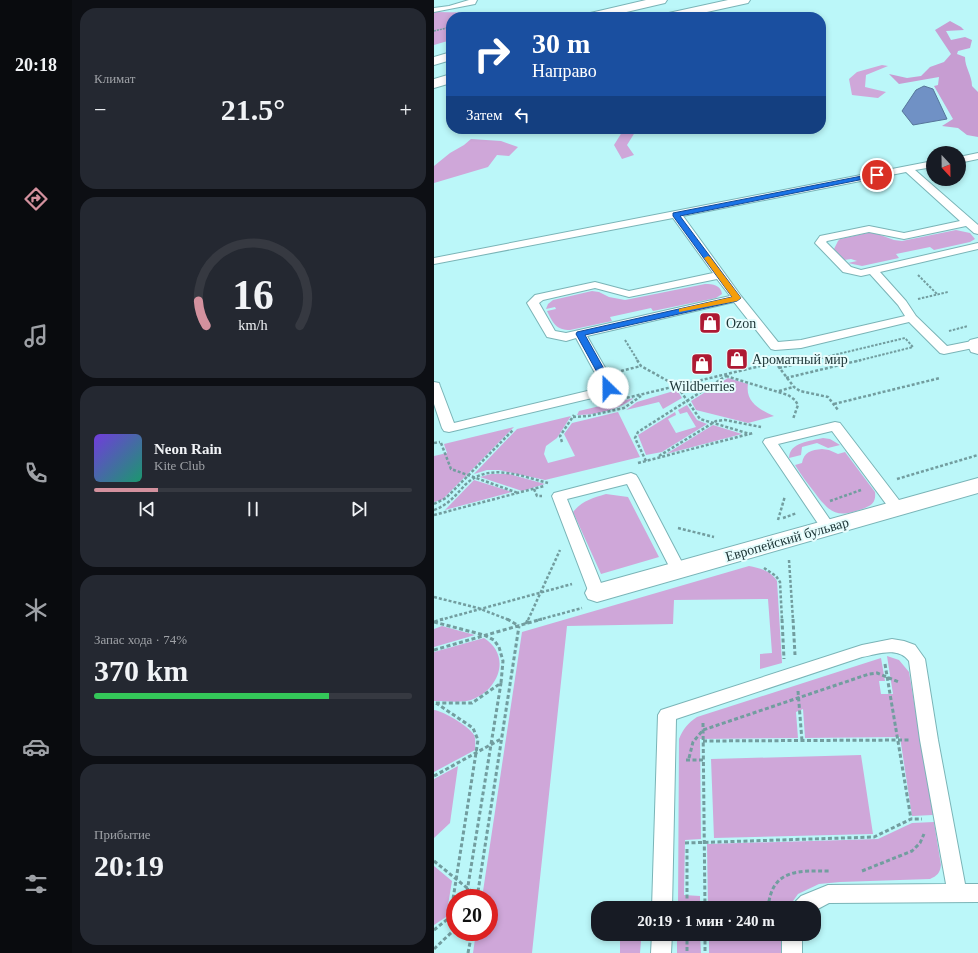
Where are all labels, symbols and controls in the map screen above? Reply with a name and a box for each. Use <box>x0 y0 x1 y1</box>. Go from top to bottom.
icon: right <box>466 28 518 80</box>
text: 30 m <box>532 28 590 59</box>
text: 20:18 <box>15 55 57 75</box>
text: Направо <box>532 61 597 81</box>
text: Климат <box>94 71 135 86</box>
text: 21.5° <box>221 93 285 126</box>
text: − <box>94 97 106 122</box>
text: + <box>400 97 412 122</box>
icon: left <box>511 104 533 126</box>
text: Затем <box>466 107 503 123</box>
north arrow <box>926 146 966 186</box>
map controls <box>926 146 966 186</box>
pin <box>860 158 894 192</box>
icon: arrive <box>866 164 888 186</box>
icon: directions <box>22 185 50 213</box>
text: 16 <box>232 271 274 317</box>
shop icon: Ozon <box>697 310 723 336</box>
text: km/h <box>238 316 268 332</box>
place label: Ozon <box>726 316 756 331</box>
icon: music <box>22 322 50 350</box>
shop icon: Ароматный мир <box>724 346 750 372</box>
shop icon: Wildberries <box>689 351 715 377</box>
place label: Ароматный мир <box>752 352 848 367</box>
position arrow <box>587 367 629 409</box>
place label: Wildberries <box>669 379 735 394</box>
text: Neon Rain <box>154 441 222 457</box>
text: Kite Club <box>154 458 205 473</box>
icon: phone <box>22 459 50 487</box>
icon: previous <box>136 498 158 520</box>
icon: pause <box>242 498 264 520</box>
icon: next <box>348 498 370 520</box>
street label: Европейский бульвар <box>724 515 851 564</box>
icon: climate <box>22 596 50 624</box>
text: Запас хода · 74% <box>94 632 187 647</box>
text: 370 km <box>94 654 188 687</box>
icon: car <box>22 733 50 761</box>
text: Прибытие <box>94 827 151 842</box>
text: 20:19 <box>94 849 164 882</box>
icon: filters <box>22 870 50 898</box>
speed limit sign: 20 <box>446 889 498 941</box>
text: 20:19 · 1 мин · 240 m <box>637 913 775 929</box>

